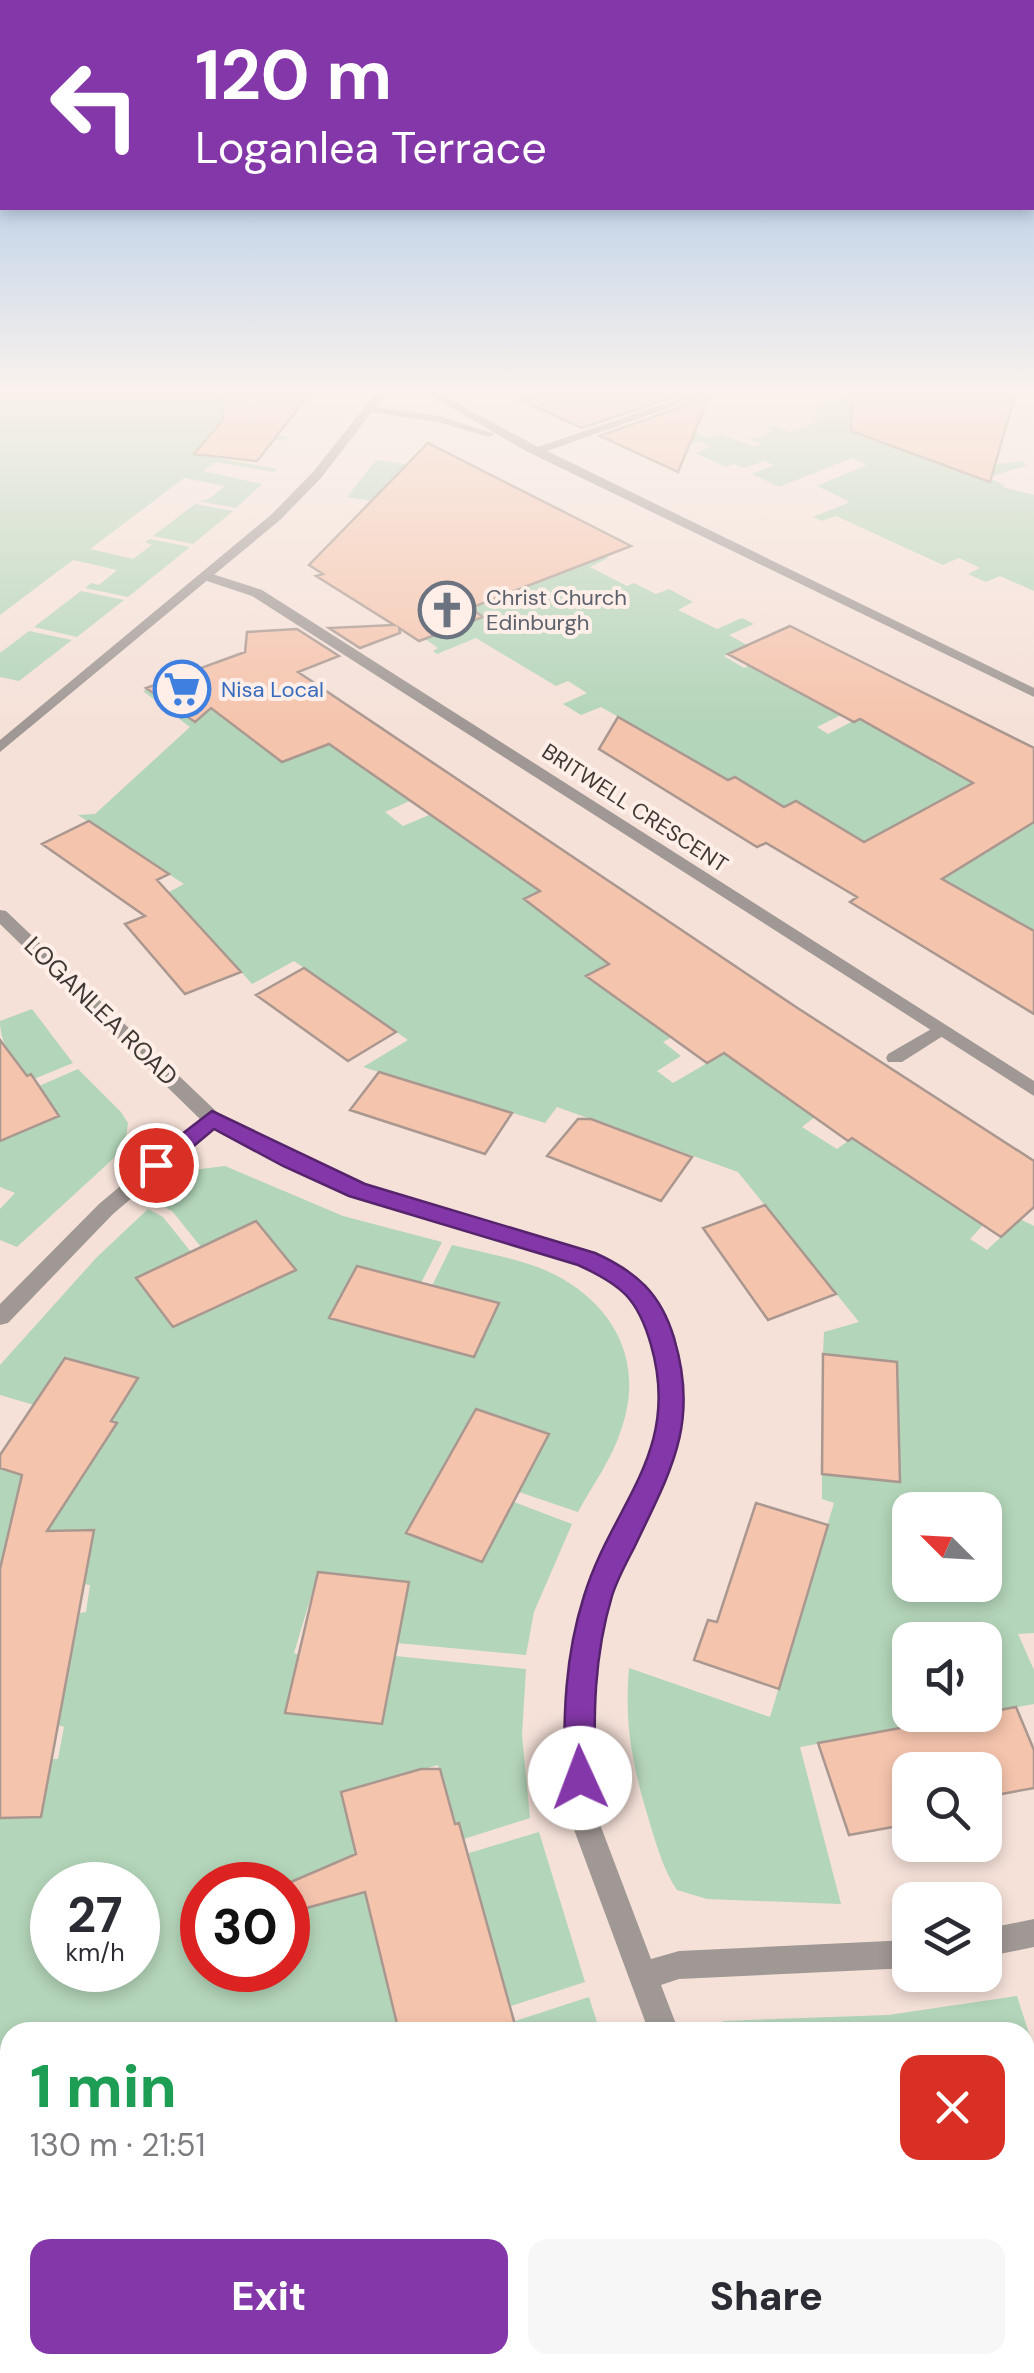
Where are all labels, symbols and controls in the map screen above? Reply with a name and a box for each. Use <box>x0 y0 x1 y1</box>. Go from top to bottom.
text: 120 m <box>195 30 392 121</box>
icon: left <box>30 40 160 170</box>
text: Loganlea Terrace <box>195 118 547 177</box>
church icon: Christ Church Edinburgh <box>417 580 477 640</box>
place label: Christ Church Edinburgh <box>486 583 627 637</box>
supermarket icon: Nisa Local <box>152 659 212 719</box>
place label: Nisa Local <box>221 675 324 704</box>
street label: BRITWELL CRESCENT <box>536 737 734 879</box>
street label: LOGANLEA ROAD <box>17 929 185 1093</box>
pin <box>114 1123 199 1208</box>
icon: arrive <box>129 1138 184 1193</box>
north arrow <box>892 1492 1002 1602</box>
map controls <box>892 1492 1002 1992</box>
button: sound <box>892 1622 1002 1732</box>
position arrow <box>528 1726 632 1830</box>
button: search <box>892 1752 1002 1862</box>
speed limit sign: 30 <box>180 1862 310 1992</box>
text: 27 <box>67 1882 123 1948</box>
button: layers <box>892 1882 1002 1992</box>
text: km/h <box>65 1936 125 1969</box>
text: 1 min <box>30 2047 177 2126</box>
button: close <box>900 2055 1005 2160</box>
text: 130 m · 21:51 <box>30 2124 206 2166</box>
button: Exit <box>30 2239 508 2354</box>
button: Share <box>528 2239 1005 2354</box>

